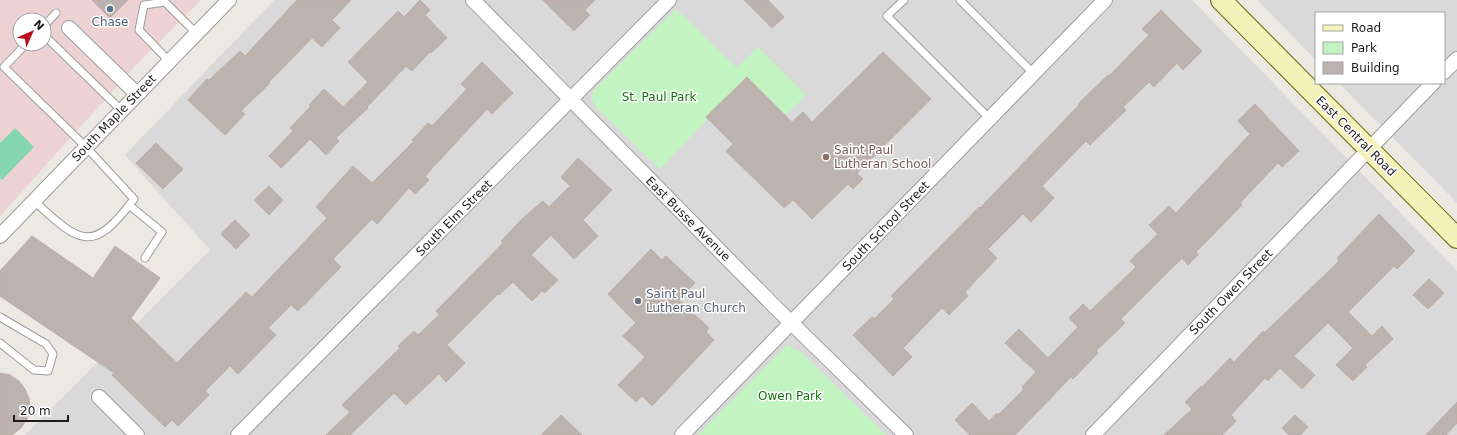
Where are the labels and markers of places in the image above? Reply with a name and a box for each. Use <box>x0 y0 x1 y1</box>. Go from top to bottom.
marker: Chase <box>105 4 115 14</box>
place label: Chase <box>92 15 128 29</box>
place label: Saint Paul Lutheran School <box>834 143 931 171</box>
marker: Saint Paul Lutheran School <box>821 152 831 162</box>
place label: Saint Paul Lutheran Church <box>646 287 746 315</box>
marker: Saint Paul Lutheran Church <box>633 296 643 306</box>

